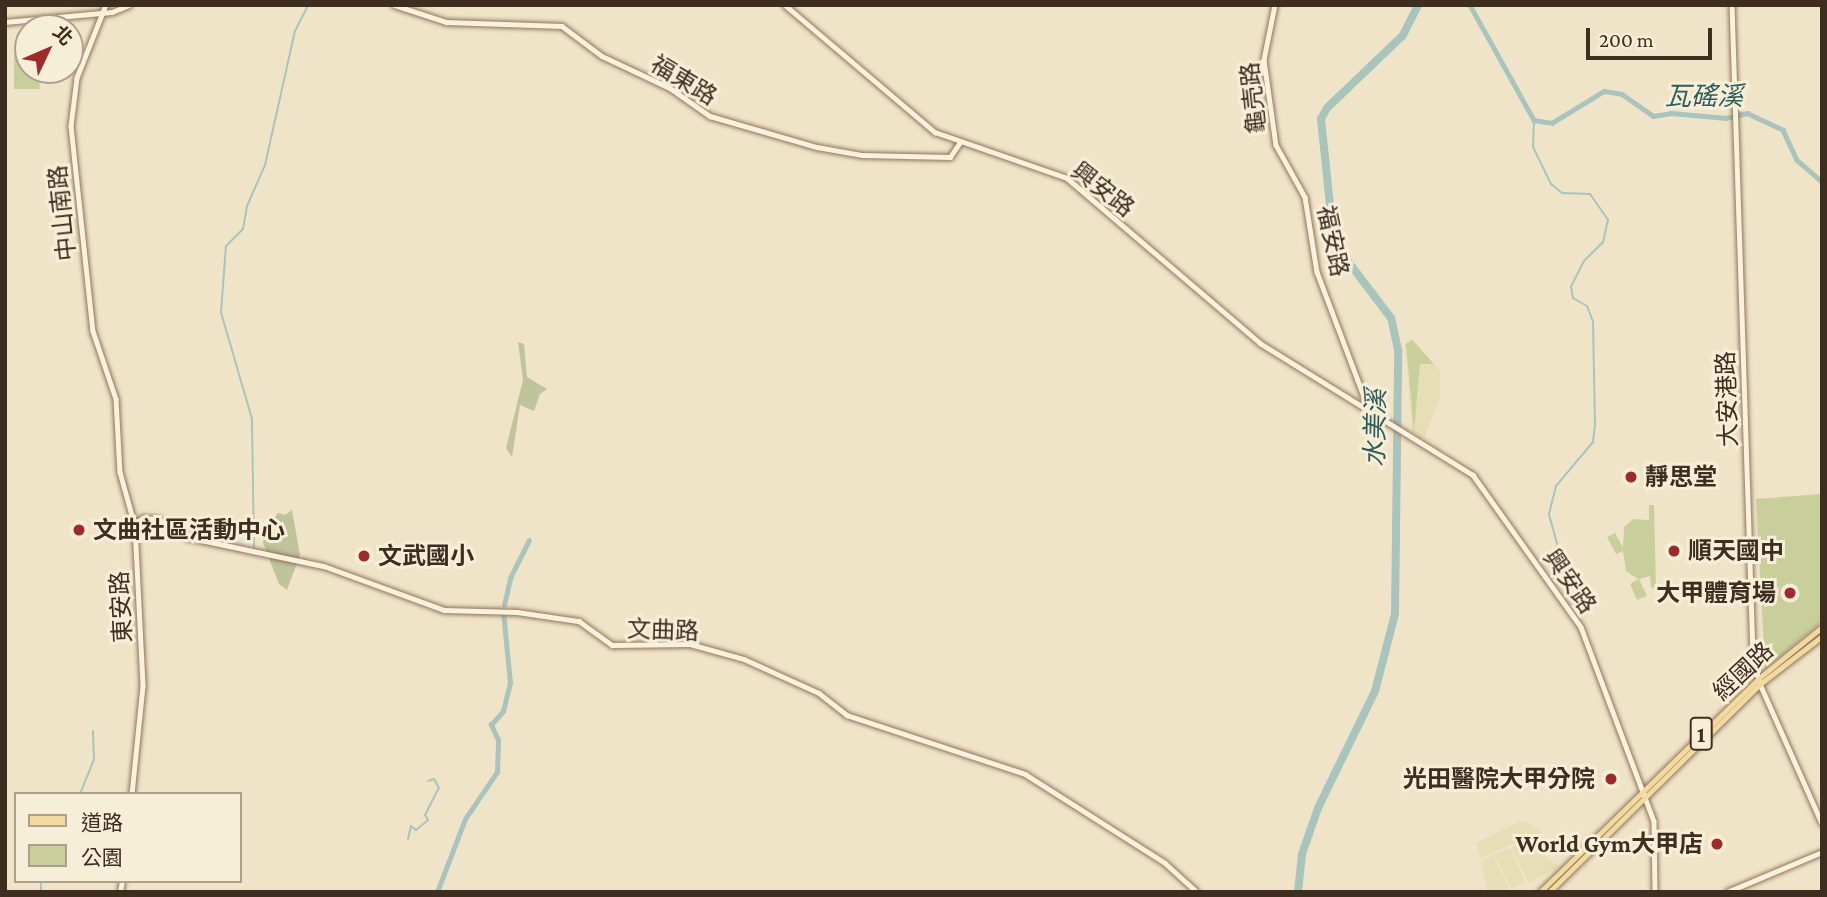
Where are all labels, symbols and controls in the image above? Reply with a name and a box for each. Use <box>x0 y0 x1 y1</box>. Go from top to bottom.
north arrow <box>14 14 84 84</box>
scale bar <box>1589 14 1715 58</box>
text: 北 <box>49 21 77 50</box>
text: 200 m <box>1599 28 1654 52</box>
street label: 福東路 <box>646 49 722 111</box>
street label: 龜壳路 <box>1235 61 1271 135</box>
water label: 瓦磘溪 <box>1665 81 1743 113</box>
street label: 興安路 <box>1066 155 1140 223</box>
street label: 中山南路 <box>43 164 81 262</box>
street label: 福安路 <box>1311 203 1355 279</box>
street label: 大安港路 <box>1711 351 1743 447</box>
water label: 水美溪 <box>1360 389 1392 467</box>
place label: 靜思堂 <box>1645 463 1717 491</box>
marker: 靜思堂 <box>1623 469 1639 485</box>
place label: 文曲社區活動中心 <box>93 516 285 544</box>
marker: 文曲社區活動中心 <box>71 522 87 538</box>
place label: 順天國中 <box>1688 537 1784 565</box>
place label: 文武國小 <box>378 542 474 570</box>
street label: 興安路 <box>1538 543 1602 619</box>
marker: 順天國中 <box>1666 543 1682 559</box>
marker: 文武國小 <box>356 548 372 564</box>
street label: 東安路 <box>105 570 137 644</box>
place label: 大甲體育場 <box>1656 579 1776 607</box>
marker: 大甲體育場 <box>1782 585 1798 601</box>
street label: 文曲路 <box>627 614 699 646</box>
street label: 經國路 <box>1707 636 1779 706</box>
road number: 1 <box>1689 714 1713 754</box>
place label: 光田醫院大甲分院 <box>1403 765 1595 793</box>
marker: 光田醫院大甲分院 <box>1601 769 1621 789</box>
legend <box>14 792 242 883</box>
text: 道路 <box>81 811 123 835</box>
place label: World Gym大甲店 <box>1516 830 1703 858</box>
marker: World Gym大甲店 <box>1709 836 1725 852</box>
text: 公園 <box>81 846 123 870</box>

